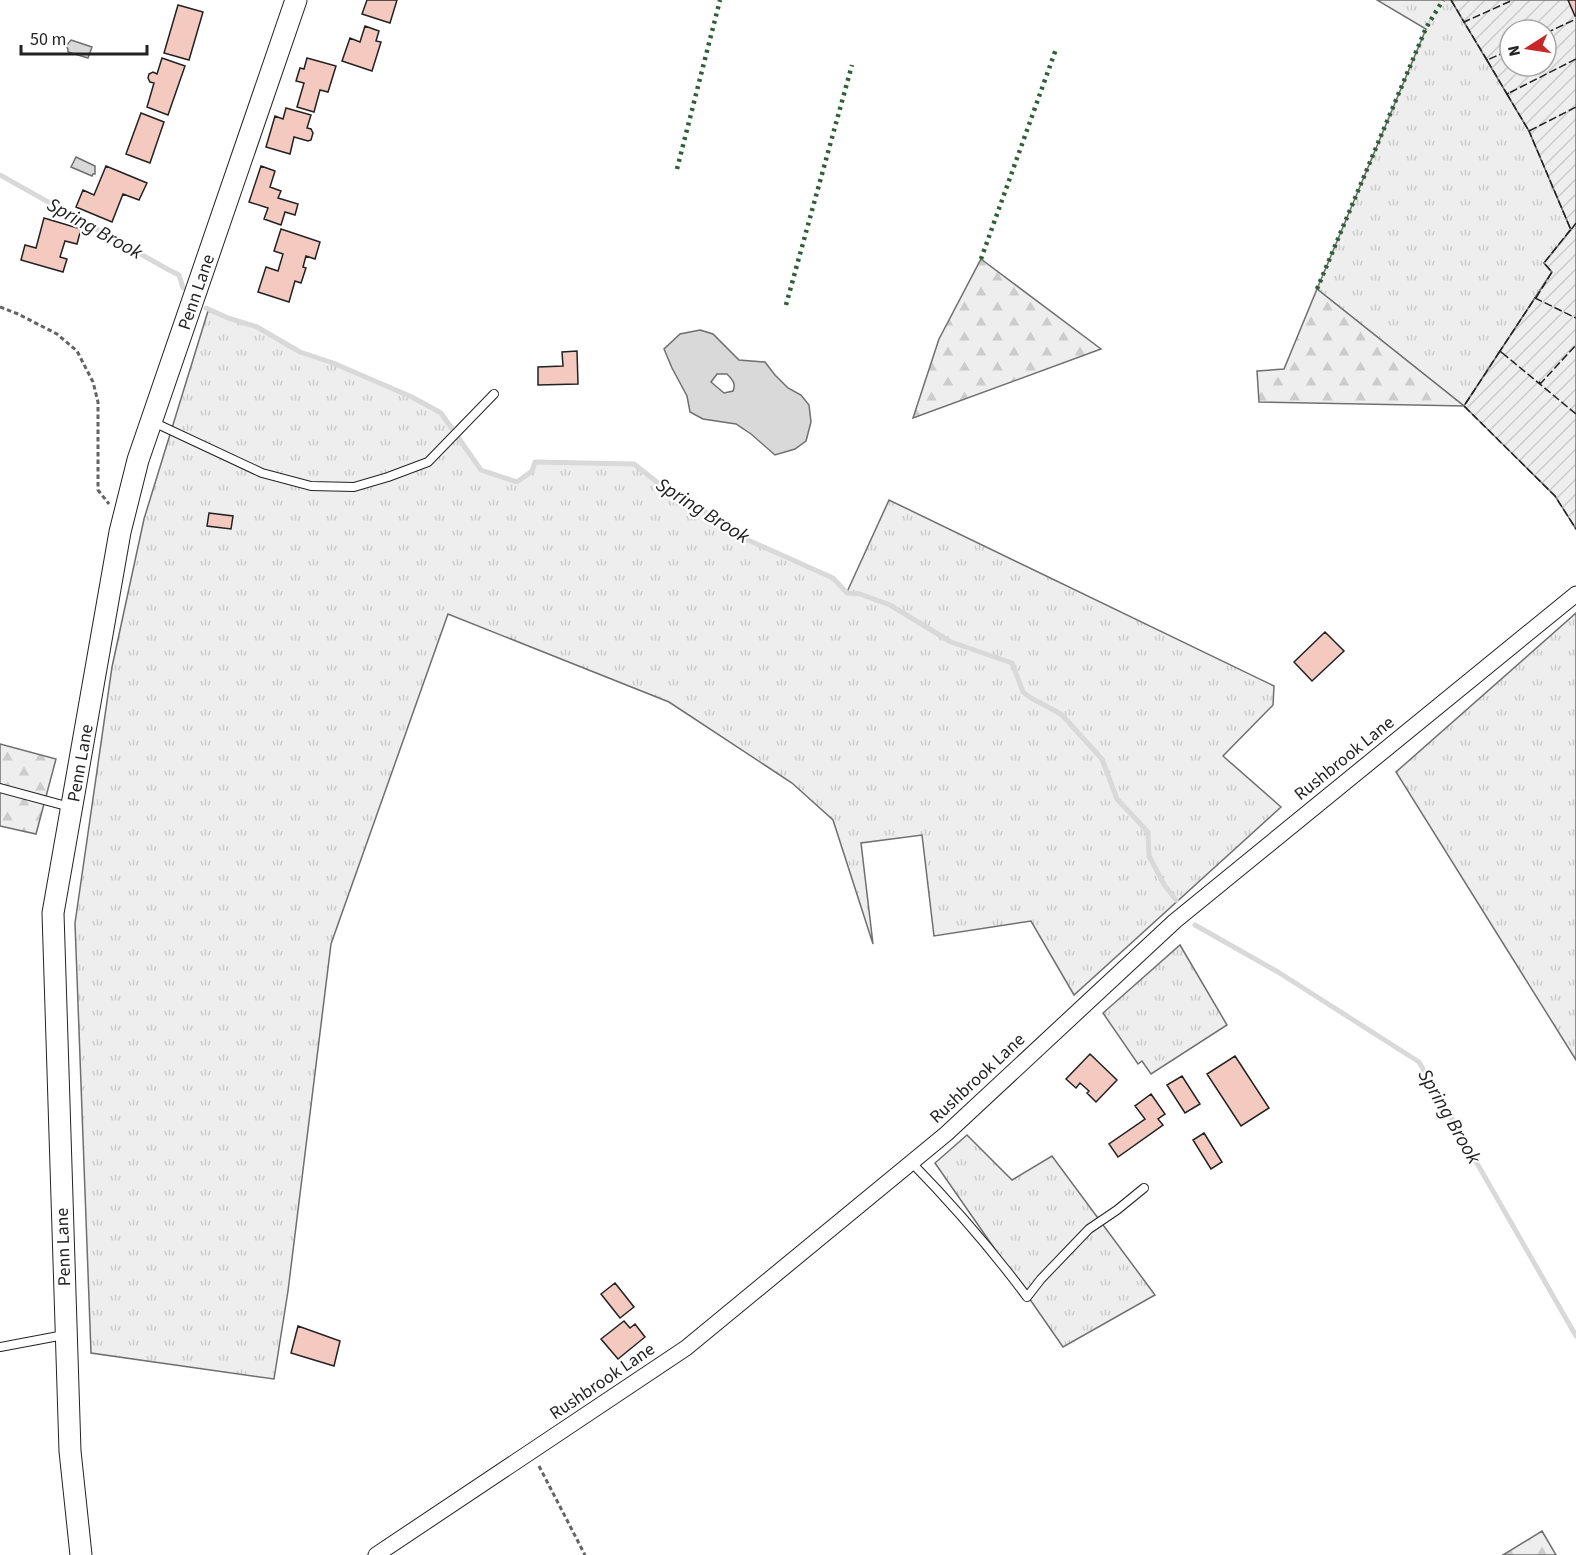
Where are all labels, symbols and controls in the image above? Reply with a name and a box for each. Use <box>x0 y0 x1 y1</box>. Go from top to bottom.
scale bar <box>21 18 147 56</box>
north arrow <box>1498 18 1558 78</box>
text: 50 m <box>30 27 66 52</box>
text: N <box>1502 43 1526 58</box>
water label: Spring Brook <box>42 191 148 267</box>
street label: Penn Lane <box>172 251 221 333</box>
water label: Spring Brook <box>650 471 755 551</box>
street label: Rushbrook Lane <box>1289 710 1400 806</box>
street label: Penn Lane <box>61 722 100 804</box>
street label: Rushbrook Lane <box>924 1028 1031 1129</box>
water label: Spring Brook <box>1411 1064 1488 1170</box>
street label: Penn Lane <box>50 1207 77 1287</box>
street label: Rushbrook Lane <box>545 1337 660 1426</box>

